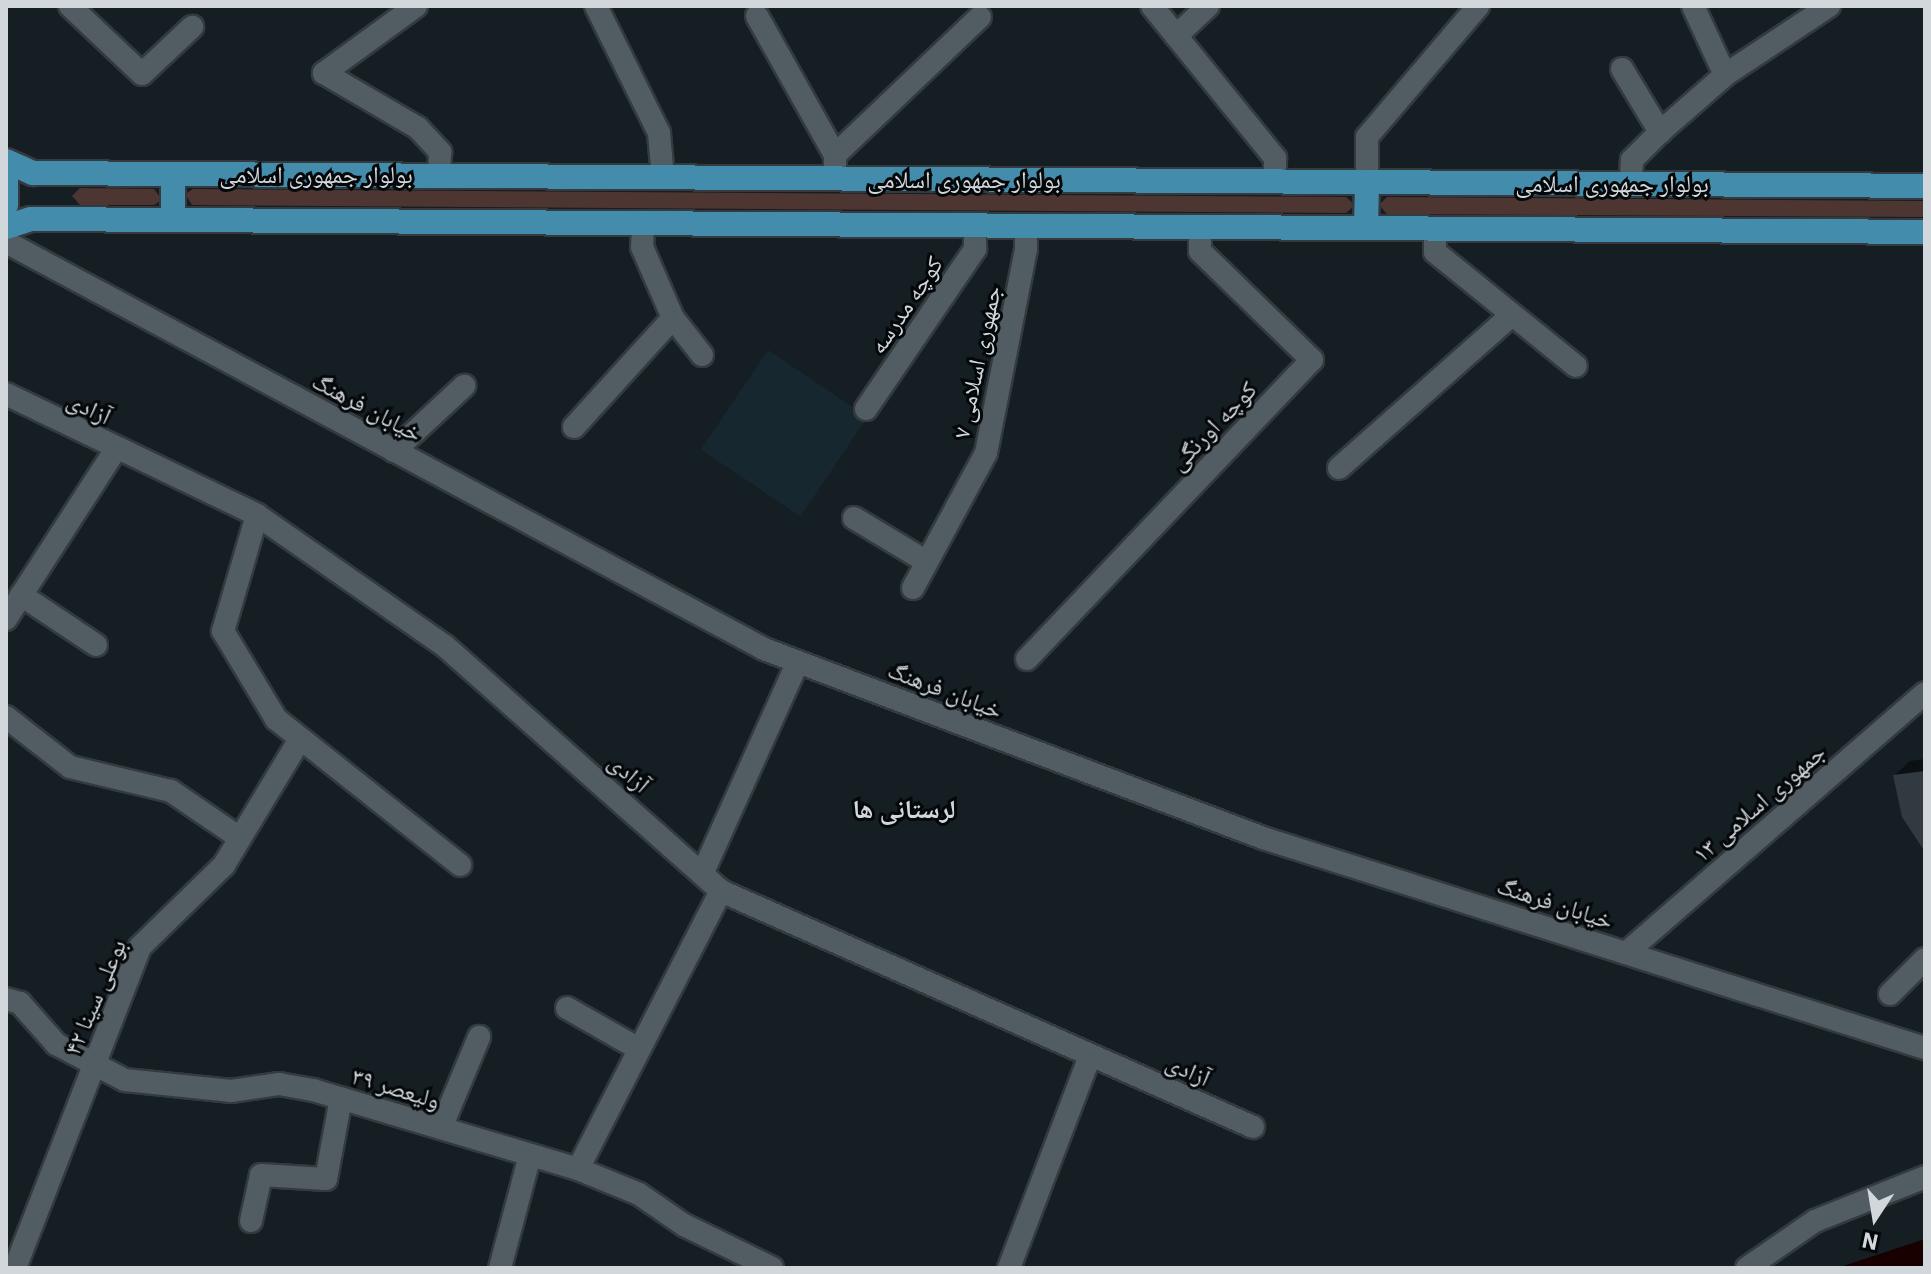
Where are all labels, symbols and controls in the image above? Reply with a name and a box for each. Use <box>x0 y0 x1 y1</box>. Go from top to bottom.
street label: بولوار جمهوری اسلامی <box>219 161 413 189</box>
street label: بولوار جمهوری اسلامی <box>867 166 1061 194</box>
street label: بولوار جمهوری اسلامی <box>1515 170 1709 198</box>
street label: کوچه مدرسه <box>863 251 949 359</box>
street label: جمهوری اسلامی ۷ <box>947 283 1007 441</box>
street label: خیابان فرهنگ <box>307 366 427 448</box>
street label: کوچه اورنگی <box>1163 375 1263 477</box>
street label: آزادی <box>62 385 116 431</box>
street label: خیابان فرهنگ <box>884 655 1006 725</box>
street label: جمهوری اسلامی ۱۳ <box>1687 738 1831 868</box>
street label: آزادی <box>602 747 656 799</box>
district label: لرستانی ها <box>852 793 956 825</box>
street label: خیابان فرهنگ <box>1493 871 1617 935</box>
street label: بوعلی سینا ۴۲ <box>58 935 132 1059</box>
street label: آزادی <box>1161 1048 1215 1092</box>
street label: ولیعصر ۳۹ <box>349 1061 443 1115</box>
north arrow <box>1835 1178 1915 1258</box>
text: N <box>1859 1226 1881 1258</box>

